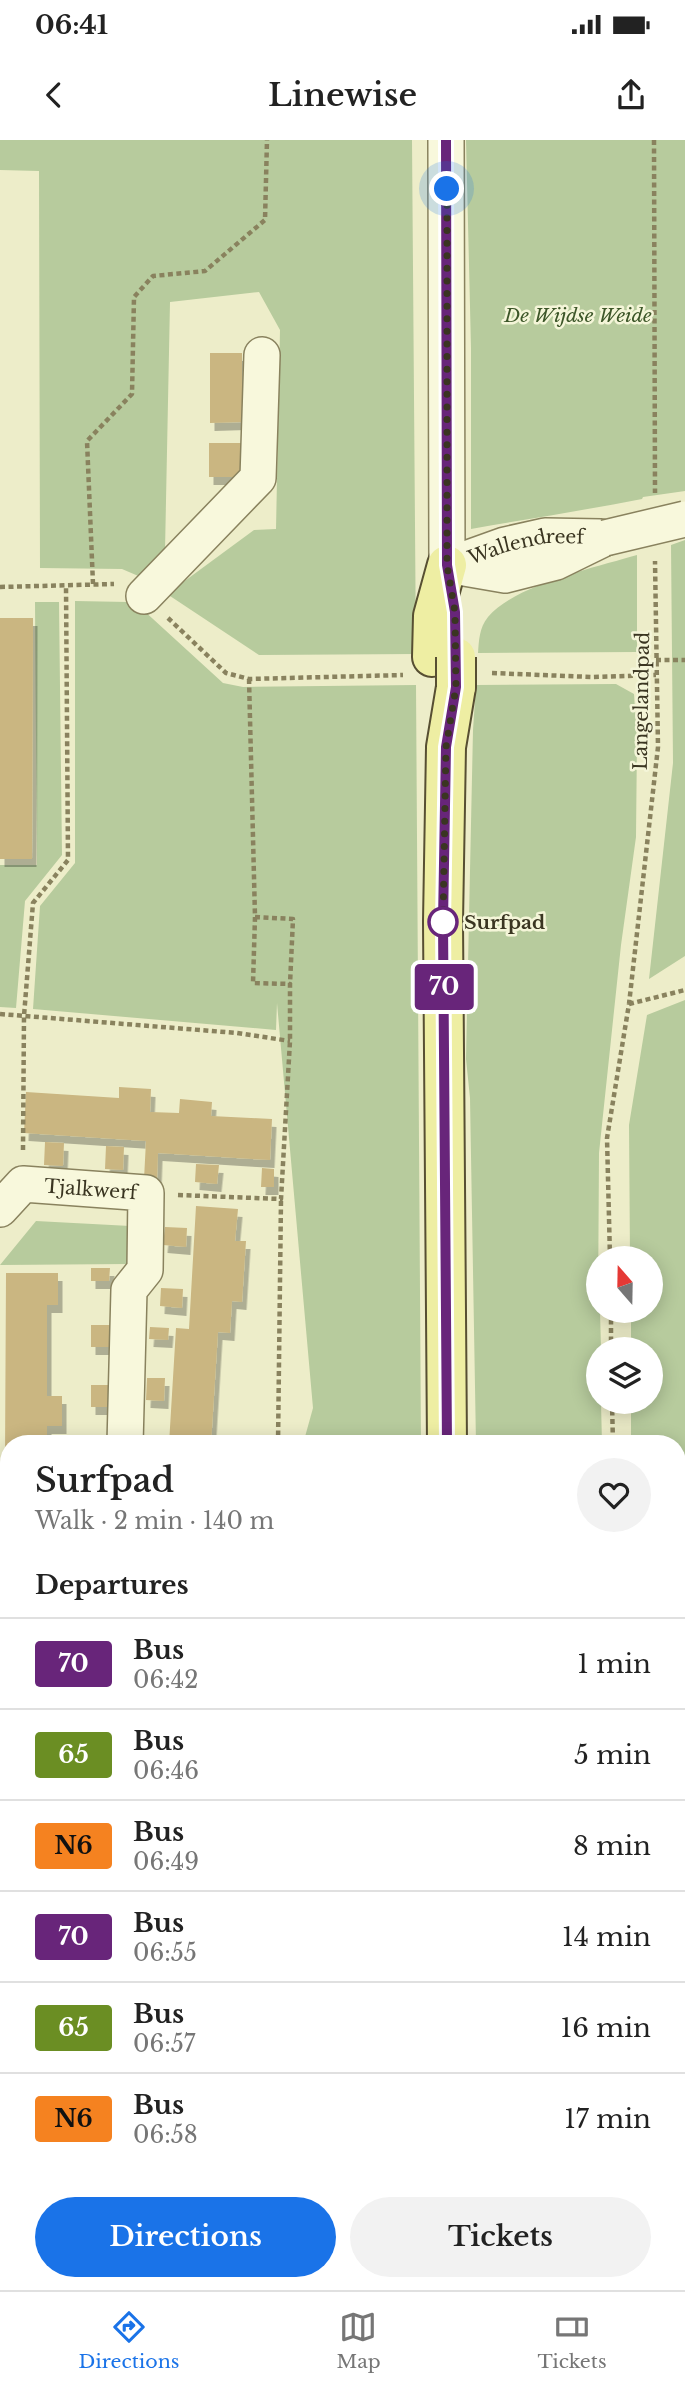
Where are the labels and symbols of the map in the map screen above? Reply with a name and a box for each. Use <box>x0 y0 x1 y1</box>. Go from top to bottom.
your location <box>429 171 464 206</box>
park label: De Wijdse Weide <box>503 304 652 327</box>
street label: Wallendreef <box>464 525 586 570</box>
street label: Langelandpad <box>629 631 654 770</box>
marker: Surfpad <box>428 907 458 937</box>
place label: Surfpad <box>464 911 545 934</box>
line badge: 70 <box>412 964 476 1010</box>
street label: Tjalkwerf <box>44 1175 140 1204</box>
north arrow <box>586 1246 663 1323</box>

